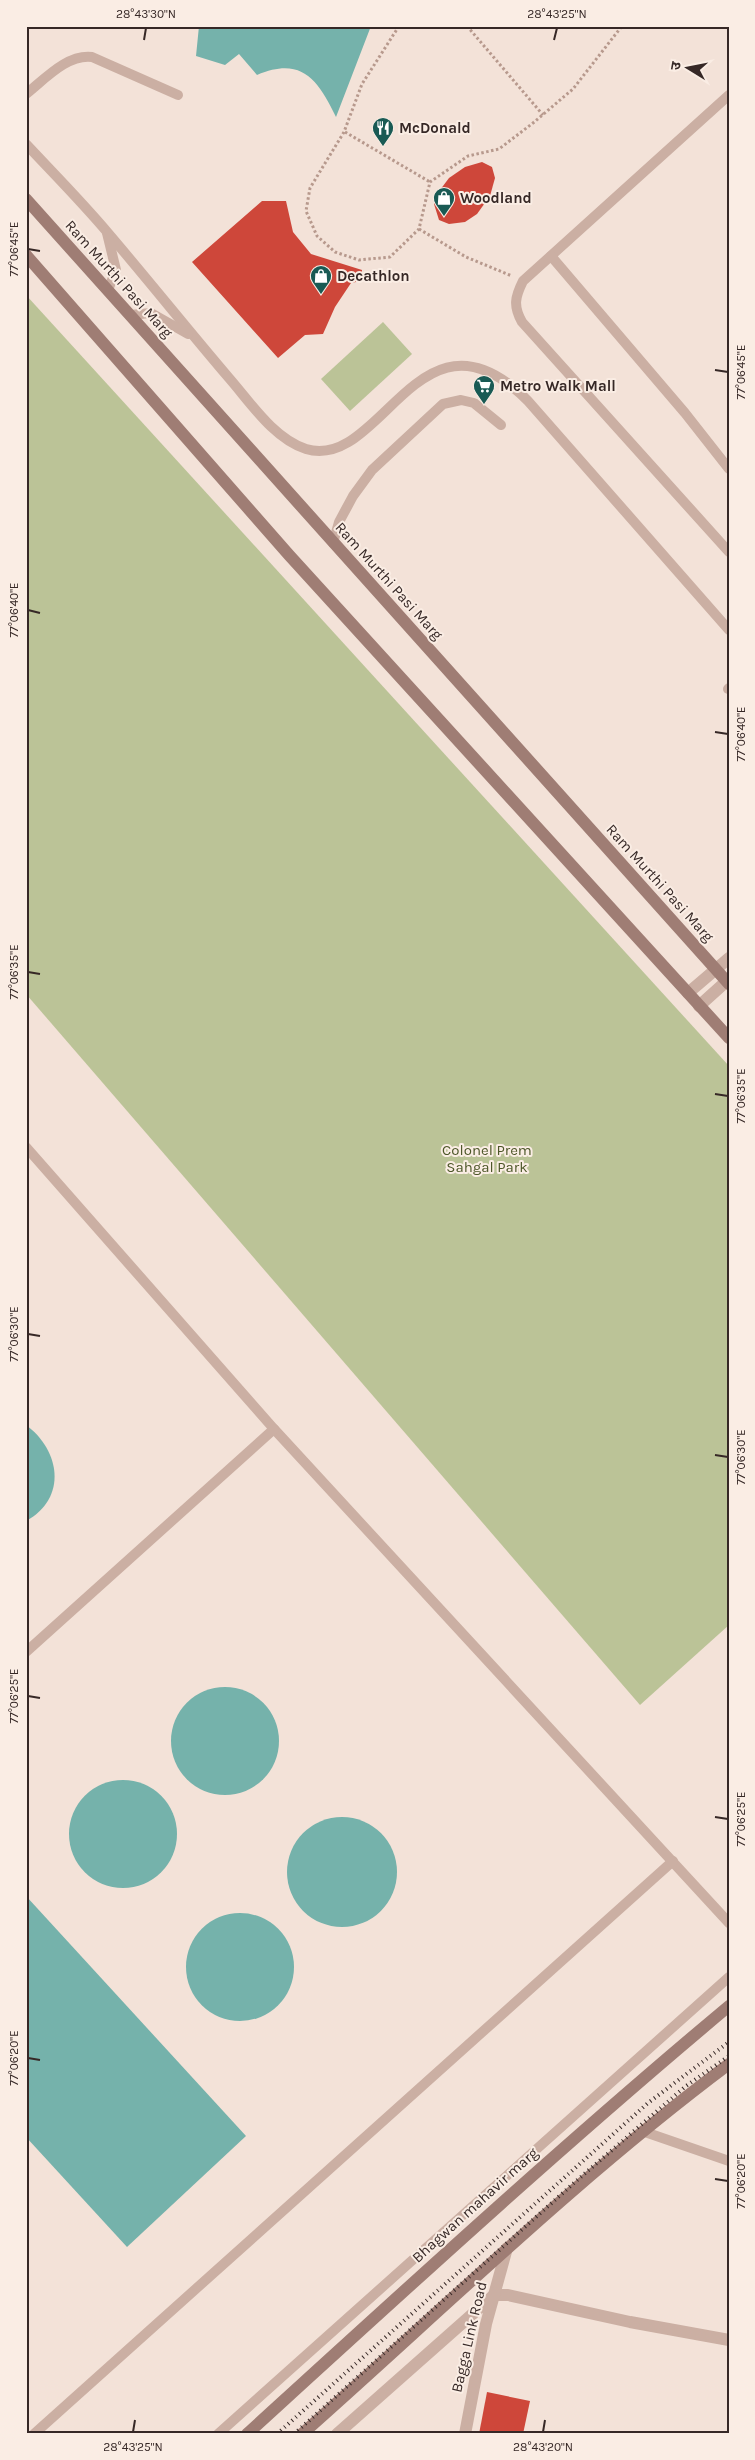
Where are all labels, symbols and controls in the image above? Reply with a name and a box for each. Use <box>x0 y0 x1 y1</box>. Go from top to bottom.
text: 28°43'30"N <box>116 7 176 21</box>
text: 28°43'25"N <box>527 7 587 21</box>
north arrow <box>662 42 712 92</box>
text: उ <box>667 60 685 71</box>
restaurant icon: McDonald <box>371 116 395 147</box>
place label: McDonald <box>399 119 471 137</box>
shop icon: Woodland <box>432 186 456 217</box>
place label: Woodland <box>460 189 532 207</box>
street label: Ram Murthi Pasi Marg <box>61 216 177 342</box>
text: 77°06'45"E <box>7 222 21 276</box>
shop icon: Decathlon <box>309 264 333 295</box>
place label: Decathlon <box>337 267 410 285</box>
text: 77°06'45"E <box>734 345 748 399</box>
supermarket icon: Metro Walk Mall <box>472 374 496 405</box>
place label: Metro Walk Mall <box>500 377 616 395</box>
street label: Ram Murthi Pasi Marg <box>331 518 447 644</box>
text: 77°06'40"E <box>7 582 21 638</box>
text: 77°06'40"E <box>734 706 748 762</box>
street label: Ram Murthi Pasi Marg <box>602 820 718 946</box>
text: 77°06'35"E <box>7 944 21 1000</box>
text: 77°06'35"E <box>734 1068 748 1124</box>
park label: Colonel Prem Sahgal Park <box>442 1141 532 1176</box>
text: 77°06'30"E <box>7 1306 21 1362</box>
text: 77°06'30"E <box>734 1429 748 1485</box>
text: 77°06'25"E <box>7 1668 21 1724</box>
text: 77°06'25"E <box>734 1791 748 1847</box>
text: 77°06'20"E <box>7 2030 21 2086</box>
street label: Bhagwan mahavir marg <box>408 2143 542 2266</box>
text: 77°06'20"E <box>734 2153 748 2209</box>
street label: Bagga Link Road <box>447 2280 491 2394</box>
text: 28°43'25"N <box>103 2440 163 2454</box>
text: 28°43'20"N <box>513 2440 573 2454</box>

